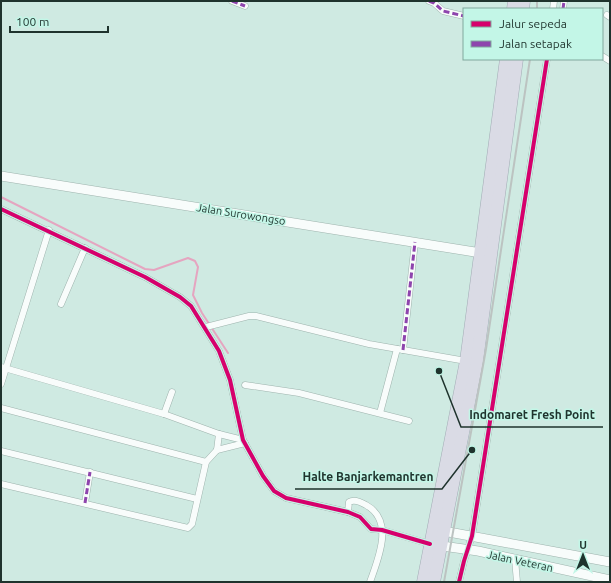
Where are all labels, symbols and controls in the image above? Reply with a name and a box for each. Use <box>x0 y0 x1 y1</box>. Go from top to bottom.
scale bar <box>10 8 108 34</box>
legend <box>463 8 603 60</box>
text: 100 m <box>16 15 49 28</box>
text: Jalur sepeda <box>499 17 567 30</box>
text: Jalan setapak <box>499 37 572 50</box>
street label: Jalan Surowongso <box>196 201 286 227</box>
callout: Indomaret Fresh Point <box>461 403 603 427</box>
text: Indomaret Fresh Point <box>469 408 595 421</box>
callout: Halte Banjarkemantren <box>295 465 442 489</box>
text: Halte Banjarkemantren <box>303 470 433 483</box>
north arrow <box>563 535 603 575</box>
text: U <box>579 539 587 551</box>
street label: Jalan Veteran <box>486 548 554 574</box>

